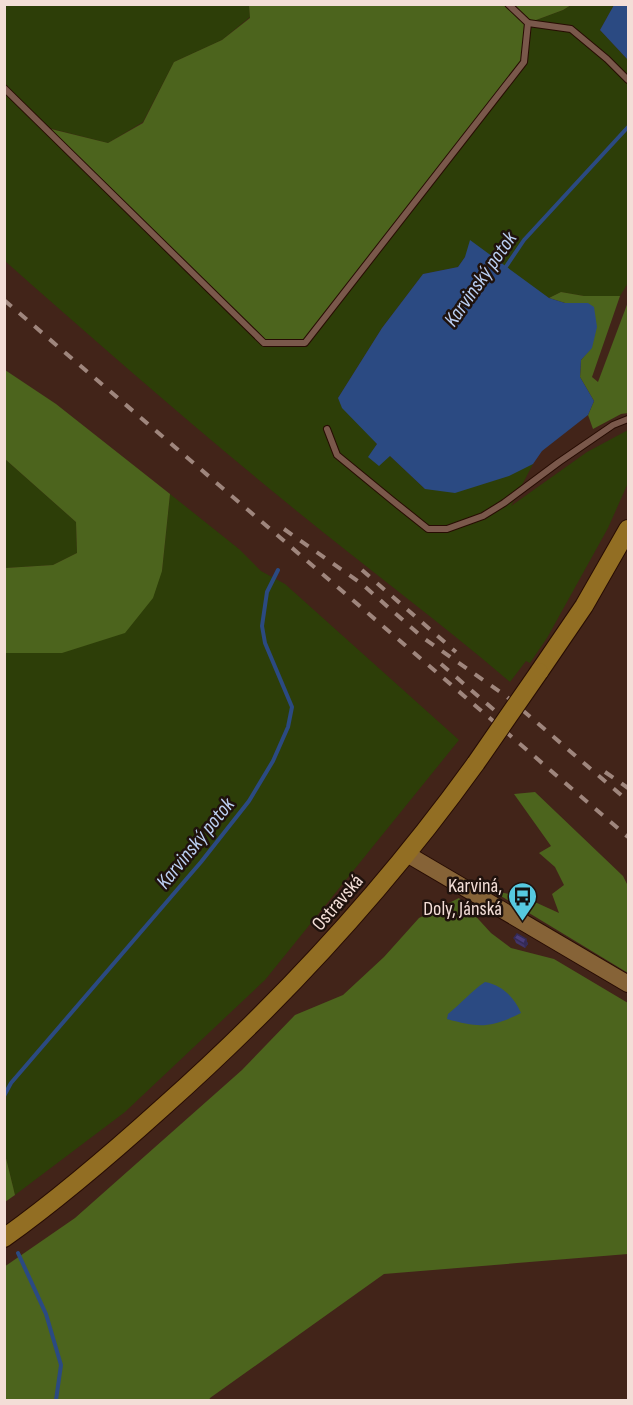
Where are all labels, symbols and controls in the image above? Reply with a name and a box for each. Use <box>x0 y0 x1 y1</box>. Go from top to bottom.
water label: Karvinský potok <box>439 226 523 332</box>
water label: Karvinský potok <box>151 792 240 894</box>
street label: Ostravská <box>307 870 369 936</box>
place label: Karviná, Doly, Jánská <box>423 874 502 921</box>
bus stop icon: Karviná, Doly, Jánská <box>507 880 539 922</box>

